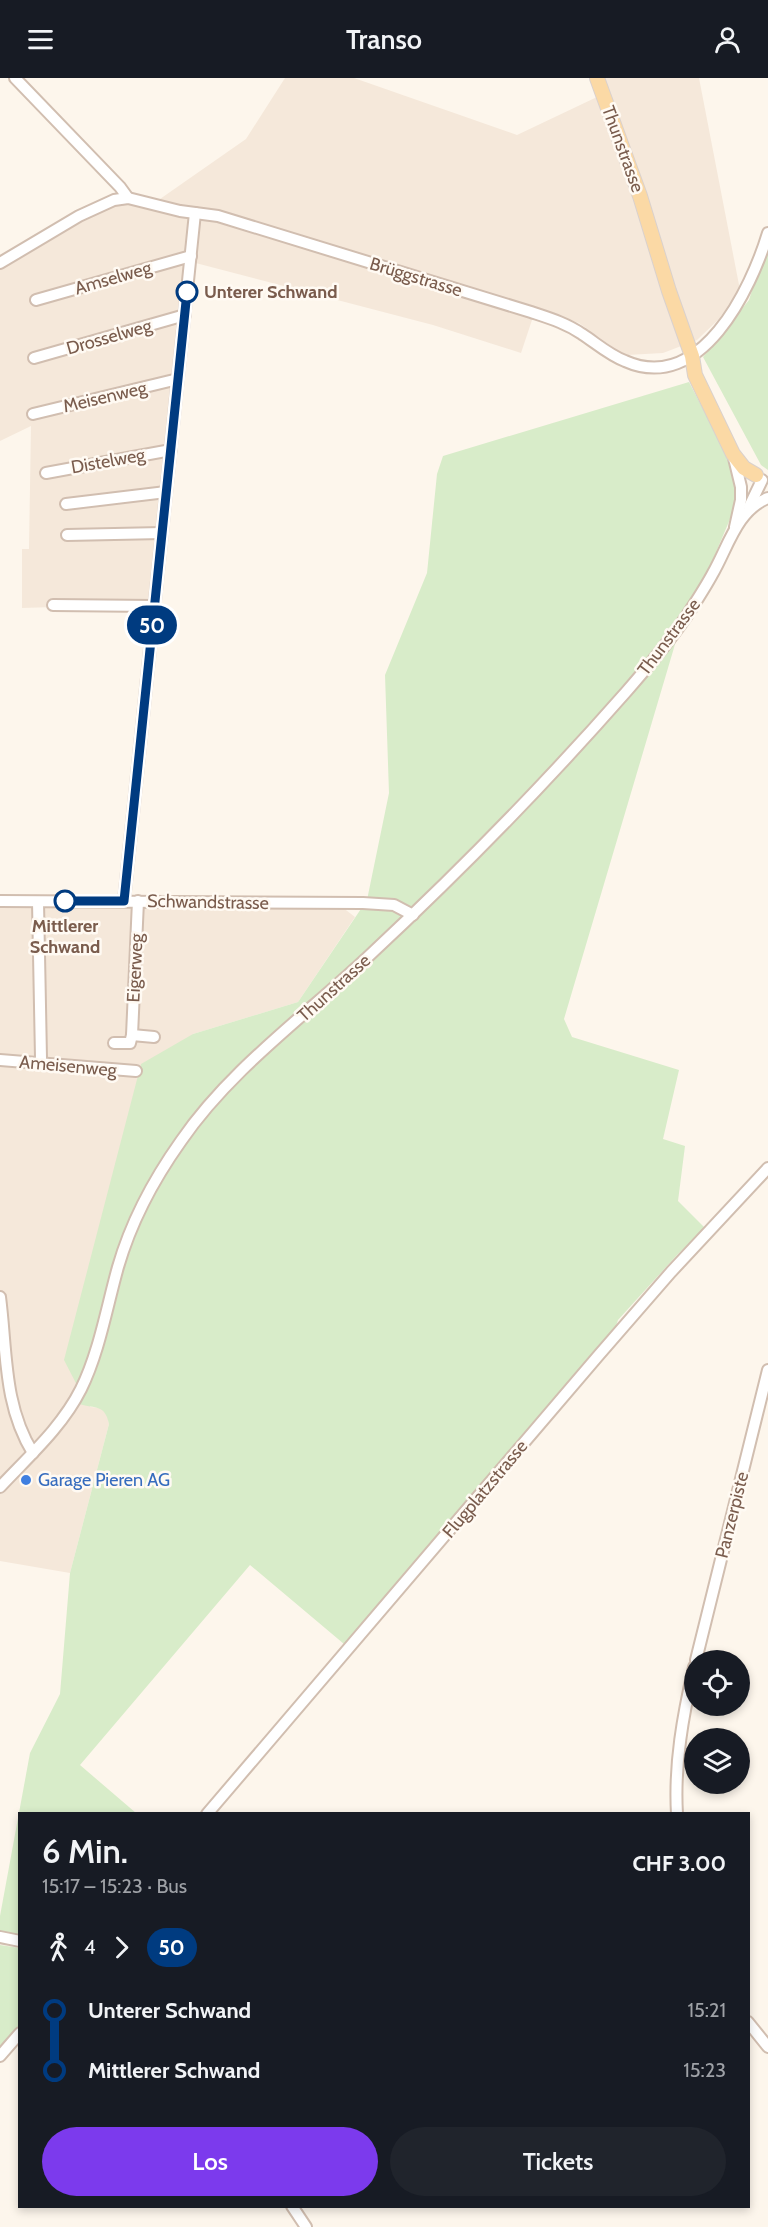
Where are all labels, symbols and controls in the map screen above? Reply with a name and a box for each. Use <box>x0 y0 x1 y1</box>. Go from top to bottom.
icon: menu <box>24 23 57 56</box>
text: Transo <box>346 23 422 56</box>
icon: person <box>711 23 744 56</box>
street label: Thunstrasse <box>597 103 649 195</box>
street label: Brüggstrasse <box>367 253 465 301</box>
street label: Amselweg <box>72 256 155 299</box>
marker: Unterer Schwand <box>176 281 198 303</box>
place label: Unterer Schwand <box>204 281 338 303</box>
street label: Drosselweg <box>64 314 155 360</box>
street label: Meisenweg <box>61 376 150 417</box>
street label: Distelweg <box>69 443 148 478</box>
street label: Thunstrasse <box>633 594 705 680</box>
line badge: 50 <box>125 606 179 644</box>
text: 50 <box>139 613 165 638</box>
marker: Mittlerer Schwand <box>54 890 76 912</box>
street label: Schwandstrasse <box>147 890 269 914</box>
place label: Mittlerer Schwand <box>30 915 100 958</box>
street label: Eigerweg <box>122 932 148 1003</box>
street label: Thunstrasse <box>293 950 375 1026</box>
street label: Ameisenweg <box>18 1051 119 1081</box>
street label: Flugplatzstrasse <box>438 1436 532 1542</box>
place label: Garage Pieren AG <box>38 1469 170 1491</box>
street label: Panzerpiste <box>711 1469 753 1561</box>
marker: Garage Pieren AG <box>19 1473 33 1487</box>
map controls <box>684 1650 750 1794</box>
button: locate <box>684 1650 750 1716</box>
button: layers <box>684 1728 750 1794</box>
text: 6 Min. <box>42 1831 128 1871</box>
text: CHF 3.00 <box>632 1850 726 1877</box>
text: 15:17 – 15:23 · Bus <box>42 1874 187 1898</box>
icon: walk <box>42 1931 75 1964</box>
icon: forward <box>105 1931 138 1964</box>
text: 4 <box>84 1935 96 1959</box>
text: 50 <box>159 1935 185 1960</box>
text: Unterer Schwand <box>88 1997 251 2024</box>
text: 15:21 <box>688 1998 726 2022</box>
text: Mittlerer Schwand <box>88 2057 260 2084</box>
text: 15:23 <box>683 2058 726 2082</box>
button: Los <box>42 2127 378 2196</box>
button: Tickets <box>390 2127 726 2196</box>

